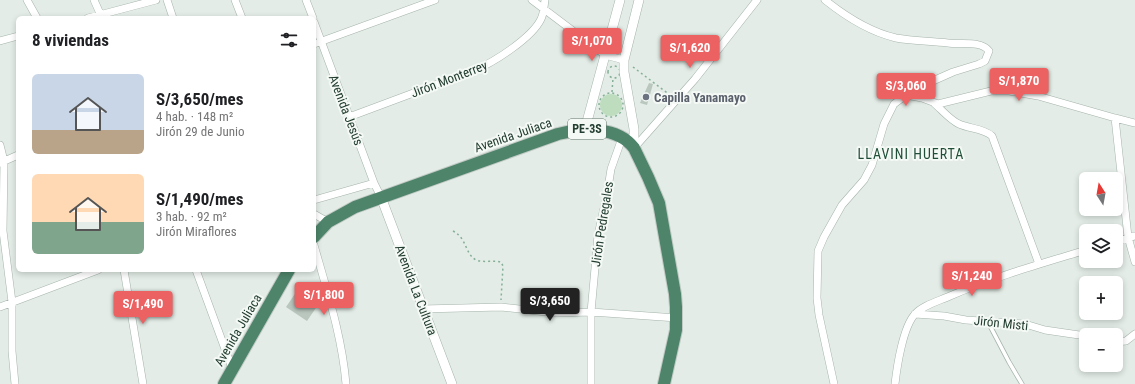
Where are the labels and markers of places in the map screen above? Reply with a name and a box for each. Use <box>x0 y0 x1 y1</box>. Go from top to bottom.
pin: S/1,070 <box>555 28 629 62</box>
pin: S/1,620 <box>653 35 727 69</box>
pin: S/1,870 <box>982 68 1056 102</box>
pin: S/3,060 <box>869 73 943 107</box>
place label: Capilla Yanamayo <box>654 90 747 105</box>
marker: Capilla Yanamayo <box>641 92 651 102</box>
pin: S/1,240 <box>935 263 1009 297</box>
pin: S/1,800 <box>287 282 361 316</box>
pin: S/3,650 <box>513 288 587 322</box>
pin: S/1,490 <box>106 291 180 325</box>

